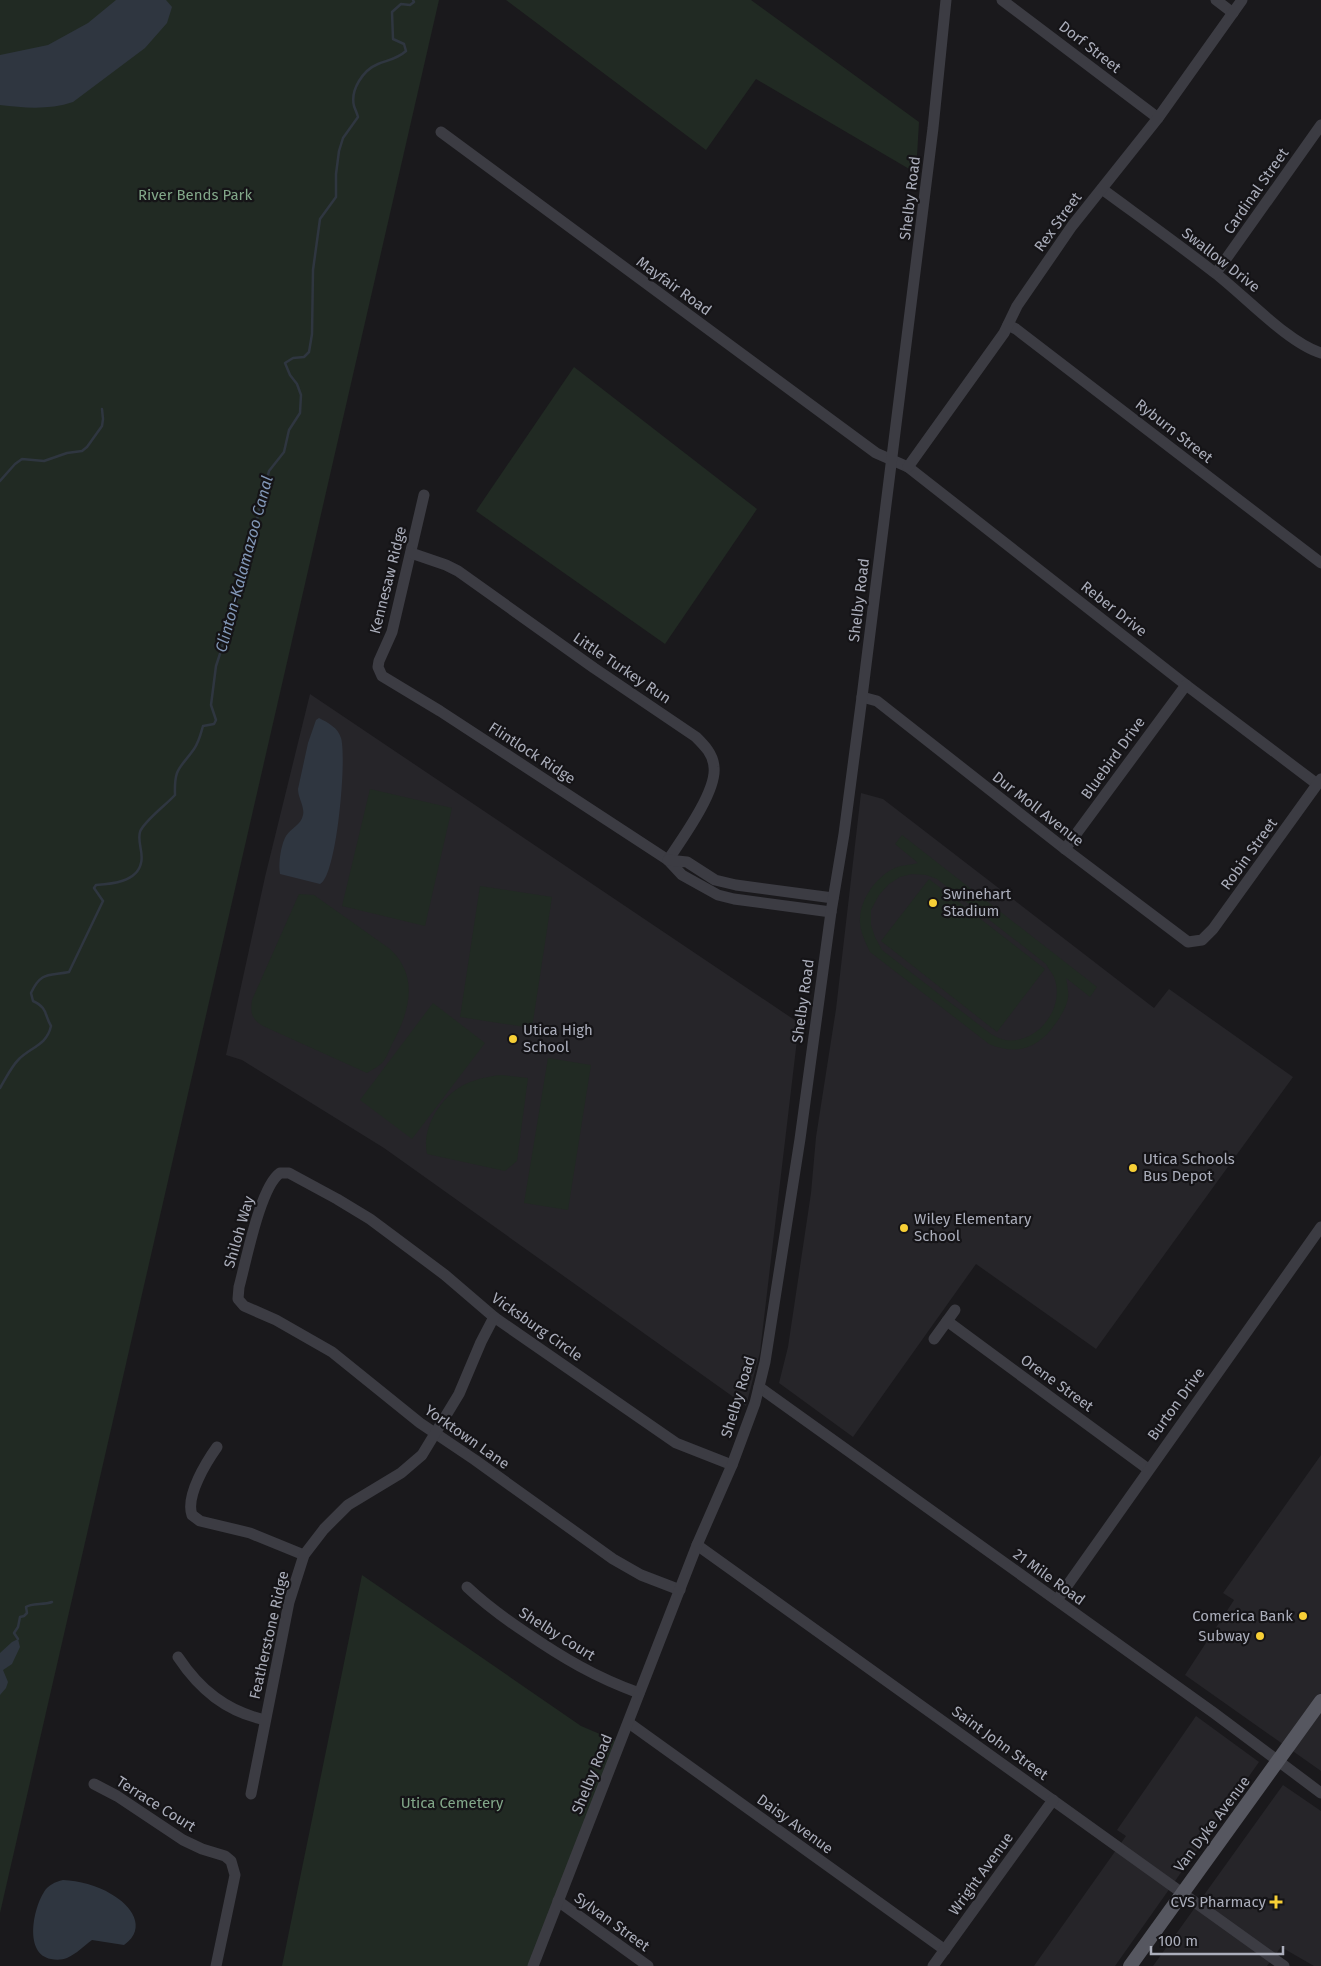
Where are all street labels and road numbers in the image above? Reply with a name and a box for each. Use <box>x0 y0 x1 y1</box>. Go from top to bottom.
street label: Dorf Street <box>1055 17 1125 77</box>
street label: Cardinal Street <box>1220 144 1293 237</box>
street label: Shelby Road <box>896 155 924 241</box>
street label: Rex Street <box>1030 188 1086 255</box>
street label: Swallow Drive <box>1178 224 1264 296</box>
street label: Mayfair Road <box>633 253 715 319</box>
street label: Ryburn Street <box>1132 395 1217 467</box>
street label: Kennesaw Ridge <box>366 524 410 636</box>
street label: Shelby Road <box>845 557 873 643</box>
street label: Reber Drive <box>1077 578 1151 640</box>
street label: Little Turkey Run <box>570 629 674 707</box>
street label: Bluebird Drive <box>1077 713 1149 803</box>
street label: Flintlock Ridge <box>485 718 579 788</box>
street label: Dur Moll Avenue <box>989 768 1087 850</box>
street label: Robin Street <box>1217 814 1281 893</box>
street label: Shelby Road <box>788 958 818 1044</box>
street label: Shiloh Way <box>220 1193 258 1270</box>
street label: Vicksburg Circle <box>488 1289 586 1365</box>
street label: Orene Street <box>1017 1351 1097 1416</box>
street label: Shelby Road <box>717 1354 759 1440</box>
street label: Burton Drive <box>1144 1364 1208 1444</box>
street label: Yorktown Lane <box>421 1401 513 1473</box>
street label: 21 Mile Road <box>1010 1545 1088 1609</box>
street label: Featherstone Ridge <box>246 1569 292 1701</box>
street label: Shelby Court <box>516 1603 599 1665</box>
street label: Saint John Street <box>948 1702 1052 1784</box>
street label: Shelby Road <box>568 1732 616 1816</box>
street label: Terrace Court <box>113 1772 199 1836</box>
street label: Van Dyke Avenue <box>1170 1773 1254 1875</box>
street label: Daisy Avenue <box>753 1790 837 1858</box>
street label: Wright Avenue <box>945 1829 1017 1919</box>
street label: Sylvan Street <box>571 1889 654 1956</box>

